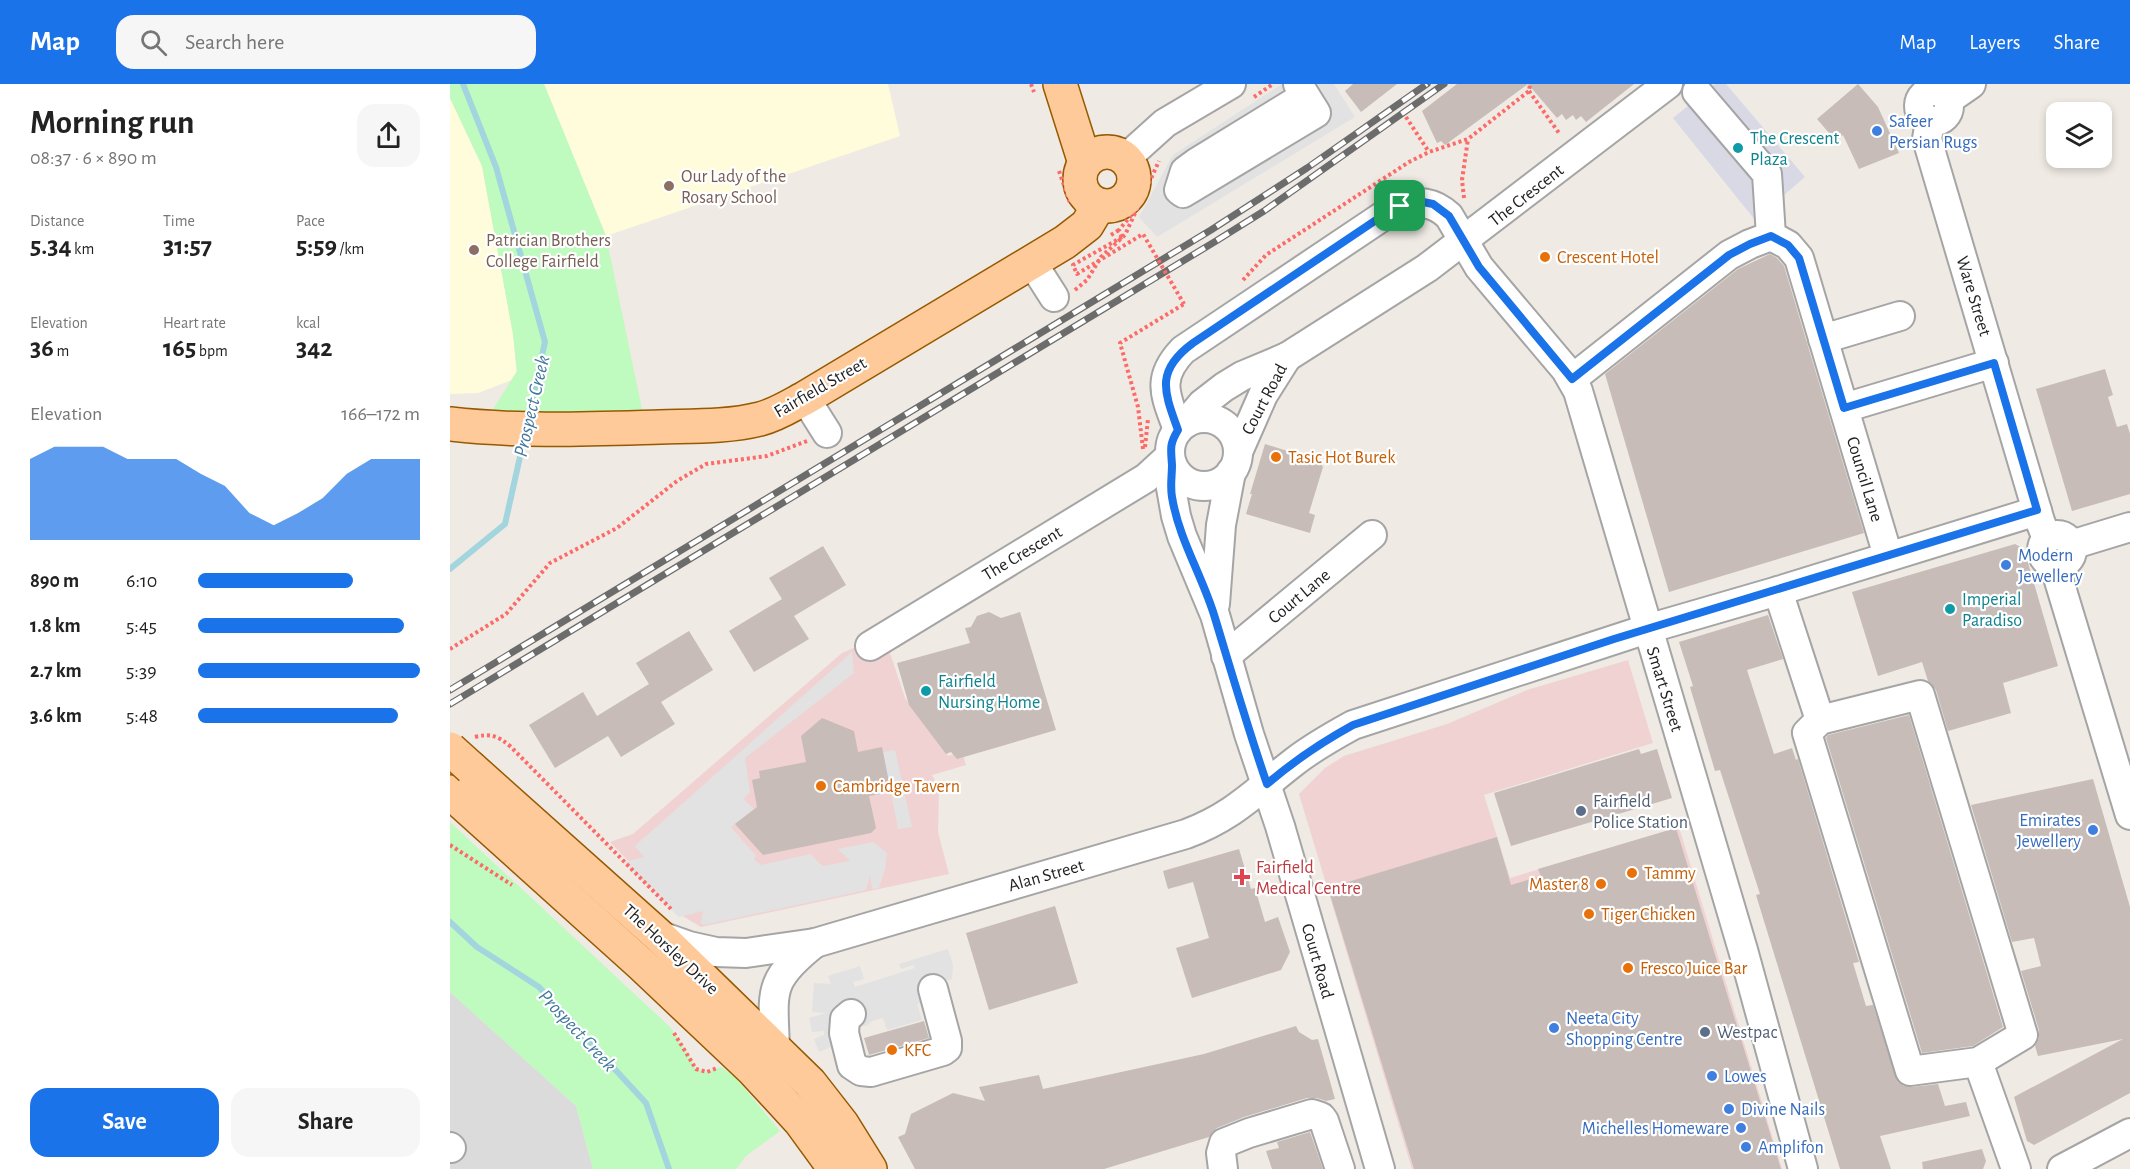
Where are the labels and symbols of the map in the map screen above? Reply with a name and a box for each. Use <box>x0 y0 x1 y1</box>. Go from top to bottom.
place label: Safeer Persian Rugs <box>1889 113 1977 152</box>
marker: Safeer Persian Rugs <box>1870 124 1884 138</box>
place label: The Crescent Plaza <box>1750 130 1840 169</box>
marker: The Crescent Plaza <box>1731 141 1745 155</box>
street label: The Crescent <box>1486 161 1568 230</box>
place label: Our Lady of the Rosary School <box>681 168 786 207</box>
marker: Our Lady of the Rosary School <box>662 179 676 193</box>
pin <box>1374 180 1425 231</box>
place label: Patrician Brothers College Fairfield <box>486 232 611 271</box>
marker: Patrician Brothers College Fairfield <box>467 243 481 257</box>
place label: Crescent Hotel <box>1557 249 1659 267</box>
marker: Crescent Hotel <box>1538 250 1552 264</box>
street label: Ware Street <box>1952 254 1994 339</box>
water label: Prospect Creek <box>511 353 553 459</box>
street label: Fairfield Street <box>771 354 870 421</box>
street label: Court Road <box>1239 361 1291 438</box>
street label: Council Lane <box>1843 435 1886 524</box>
place label: Tasic Hot Burek <box>1288 449 1396 467</box>
marker: Tasic Hot Burek <box>1269 450 1283 464</box>
street label: The Crescent <box>980 523 1066 585</box>
place label: Modern Jewellery <box>2018 547 2083 586</box>
marker: Modern Jewellery <box>1999 558 2013 572</box>
street label: Court Lane <box>1265 566 1334 628</box>
place label: Imperial Paradiso <box>1962 591 2022 630</box>
marker: Imperial Paradiso <box>1943 602 1957 616</box>
street label: Smart Street <box>1643 645 1686 734</box>
place label: Fairfield Nursing Home <box>938 673 1040 712</box>
marker: Fairfield Nursing Home <box>919 684 933 698</box>
place label: Cambridge Tavern <box>833 778 960 796</box>
marker: Cambridge Tavern <box>814 779 828 793</box>
place label: Fairfield Police Station <box>1593 793 1688 832</box>
marker: Fairfield Police Station <box>1574 804 1588 818</box>
place label: Emirates Jewellery <box>2016 812 2081 851</box>
marker: Emirates Jewellery <box>2086 823 2100 837</box>
street label: Alan Street <box>1006 857 1086 895</box>
place label: Fairfield Medical Centre <box>1256 859 1361 898</box>
place label: Tammy <box>1644 865 1696 883</box>
marker: Tammy <box>1625 866 1639 880</box>
marker: Fairfield Medical Centre <box>1233 868 1251 886</box>
place label: Master 8 <box>1529 876 1589 894</box>
marker: Master 8 <box>1594 877 1608 891</box>
street label: The Horsley Drive <box>619 901 722 998</box>
place label: Tiger Chicken <box>1601 906 1696 924</box>
marker: Tiger Chicken <box>1582 907 1596 921</box>
street label: Court Road <box>1298 922 1336 1001</box>
place label: Fresco Juice Bar <box>1640 960 1748 978</box>
marker: Fresco Juice Bar <box>1621 961 1635 975</box>
water label: Prospect Creek <box>535 986 620 1075</box>
place label: Neeta City Shopping Centre <box>1566 1010 1683 1049</box>
marker: Neeta City Shopping Centre <box>1547 1021 1561 1035</box>
place label: Westpac <box>1717 1024 1777 1042</box>
marker: Westpac <box>1698 1025 1712 1039</box>
place label: KFC <box>904 1042 931 1060</box>
marker: KFC <box>885 1043 899 1057</box>
place label: Lowes <box>1724 1068 1767 1086</box>
marker: Lowes <box>1705 1069 1719 1083</box>
place label: Divine Nails <box>1741 1101 1825 1119</box>
marker: Divine Nails <box>1722 1102 1736 1116</box>
place label: Michelles Homeware <box>1582 1120 1729 1138</box>
marker: Michelles Homeware <box>1734 1121 1748 1135</box>
place label: Amplifon <box>1758 1139 1824 1157</box>
marker: Amplifon <box>1739 1140 1753 1154</box>

